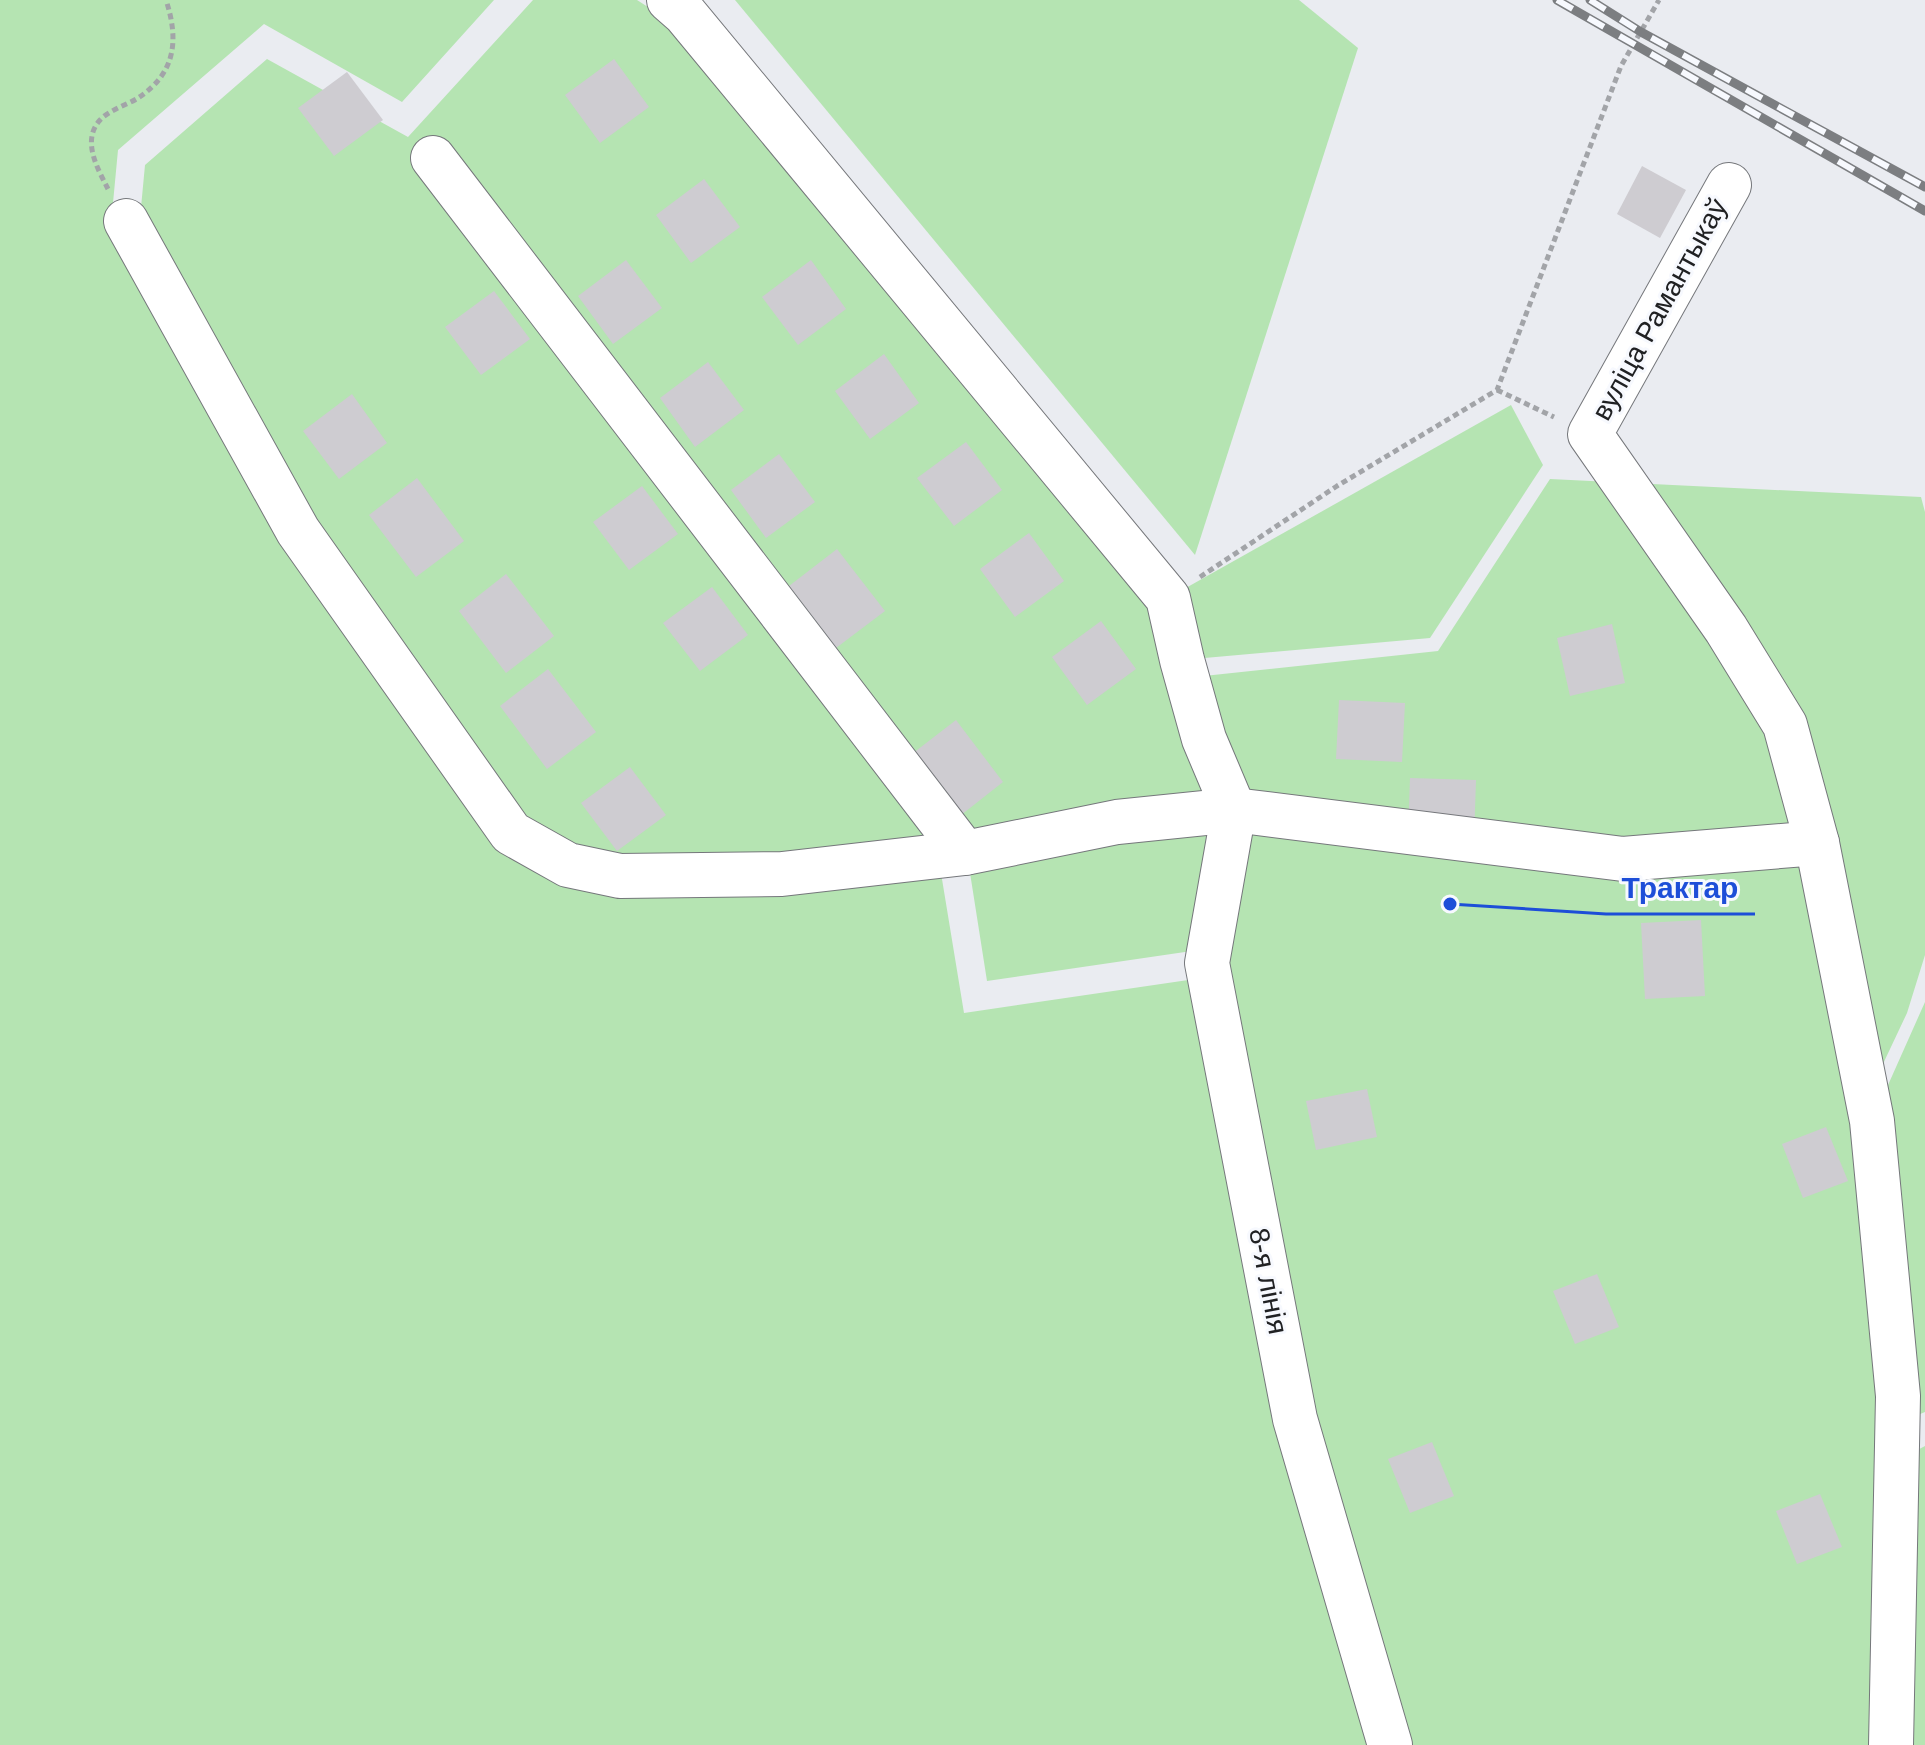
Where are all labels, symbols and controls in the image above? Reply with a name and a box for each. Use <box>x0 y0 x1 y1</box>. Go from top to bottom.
street label: вуліца Рамантыкаў <box>1586 193 1733 425</box>
callout: Трактар <box>1606 860 1755 914</box>
text: Трактар <box>1622 871 1738 904</box>
street label: 8-я лінія <box>1243 1225 1294 1337</box>

